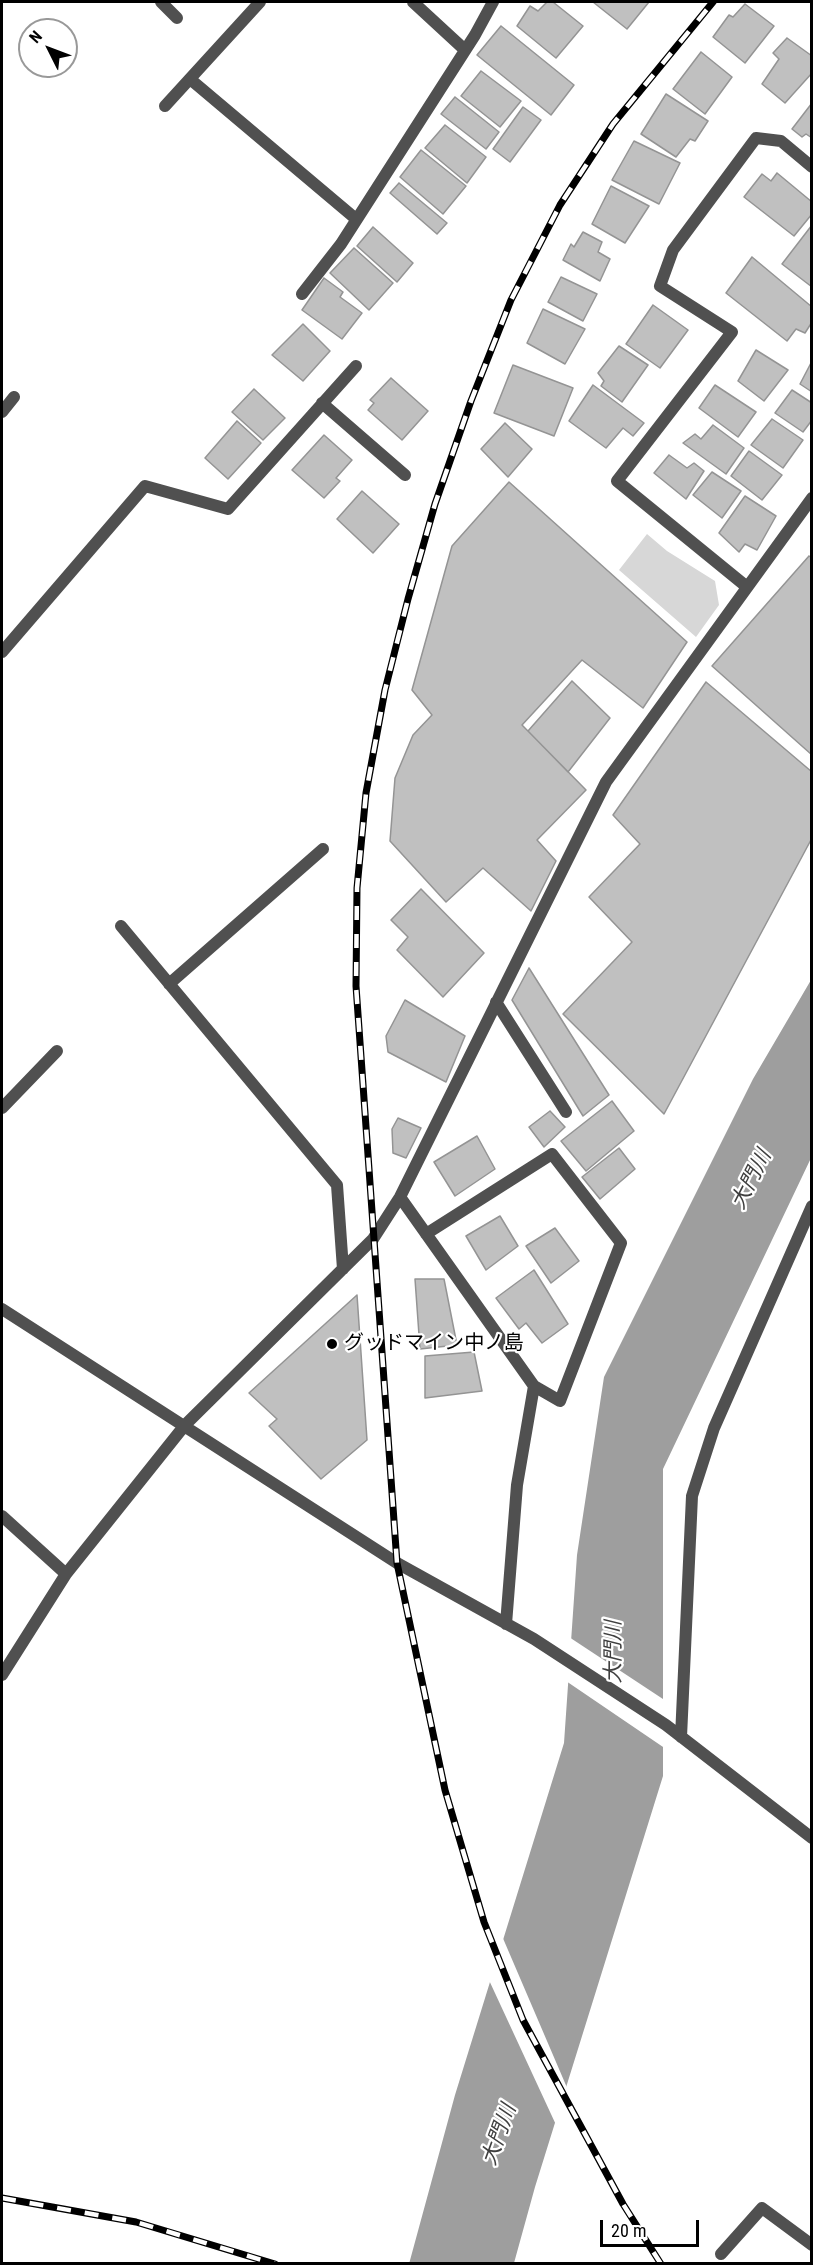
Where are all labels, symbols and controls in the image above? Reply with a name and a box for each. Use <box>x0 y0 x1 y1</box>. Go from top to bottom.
north arrow <box>18 18 78 78</box>
text: N <box>25 27 46 47</box>
water label: 大門川 <box>726 1146 778 1214</box>
place label: グッドマイン中ノ島 <box>344 1332 524 1356</box>
marker: グッドマイン中ノ島 <box>325 1337 339 1351</box>
water label: 大門川 <box>602 1621 628 1683</box>
water label: 大門川 <box>477 2101 523 2169</box>
scale bar <box>603 2208 702 2246</box>
text: 20 m <box>611 2220 646 2241</box>

